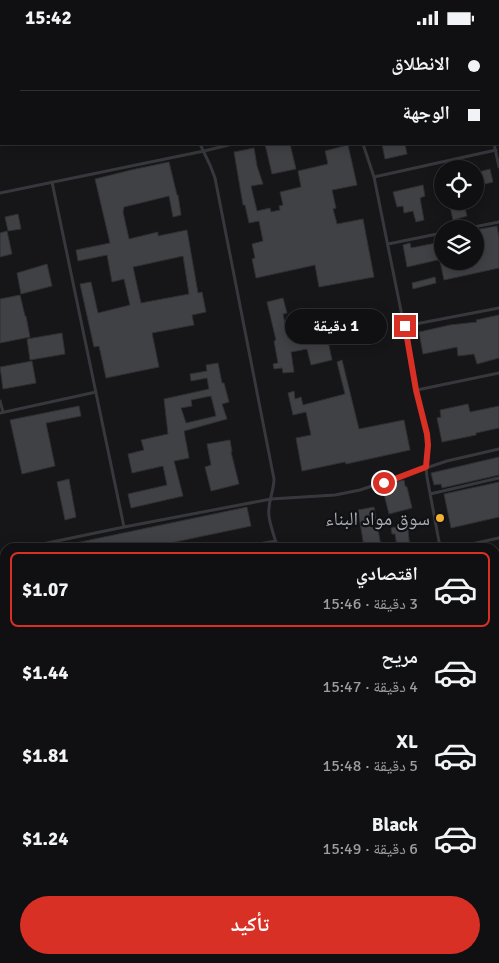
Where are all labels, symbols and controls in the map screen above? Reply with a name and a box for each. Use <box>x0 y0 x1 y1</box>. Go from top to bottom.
text: 15:42 <box>25 6 72 30</box>
text: الانطلاق <box>391 52 450 76</box>
text: الوجهة <box>402 101 450 125</box>
map controls <box>434 160 484 270</box>
button: locate <box>434 160 484 210</box>
button: layers <box>434 220 484 270</box>
callout: 1 دقيقة <box>285 309 388 343</box>
route end <box>394 315 416 337</box>
text: 1 دقيقة <box>313 316 359 336</box>
route start <box>373 472 395 494</box>
place label: سوق مواد البناء <box>325 507 430 531</box>
marker: سوق مواد البناء <box>434 512 446 524</box>
text: اقتصادي <box>356 562 418 586</box>
icon: car <box>433 567 478 612</box>
text: $1.07 <box>22 578 68 602</box>
text: 3 دقيقة · 15:46 <box>323 594 418 614</box>
text: مريح <box>381 645 418 669</box>
icon: car <box>433 650 478 695</box>
text: $1.44 <box>22 661 68 685</box>
text: 4 دقيقة · 15:47 <box>323 677 418 697</box>
text: XL <box>396 730 418 754</box>
icon: car <box>433 733 478 778</box>
text: $1.81 <box>22 744 68 768</box>
text: 5 دقيقة · 15:48 <box>323 756 418 776</box>
text: Black <box>372 813 418 837</box>
icon: car <box>433 816 478 861</box>
text: $1.24 <box>22 827 68 851</box>
text: 6 دقيقة · 15:49 <box>323 839 418 859</box>
button: تأكيد <box>20 896 480 954</box>

